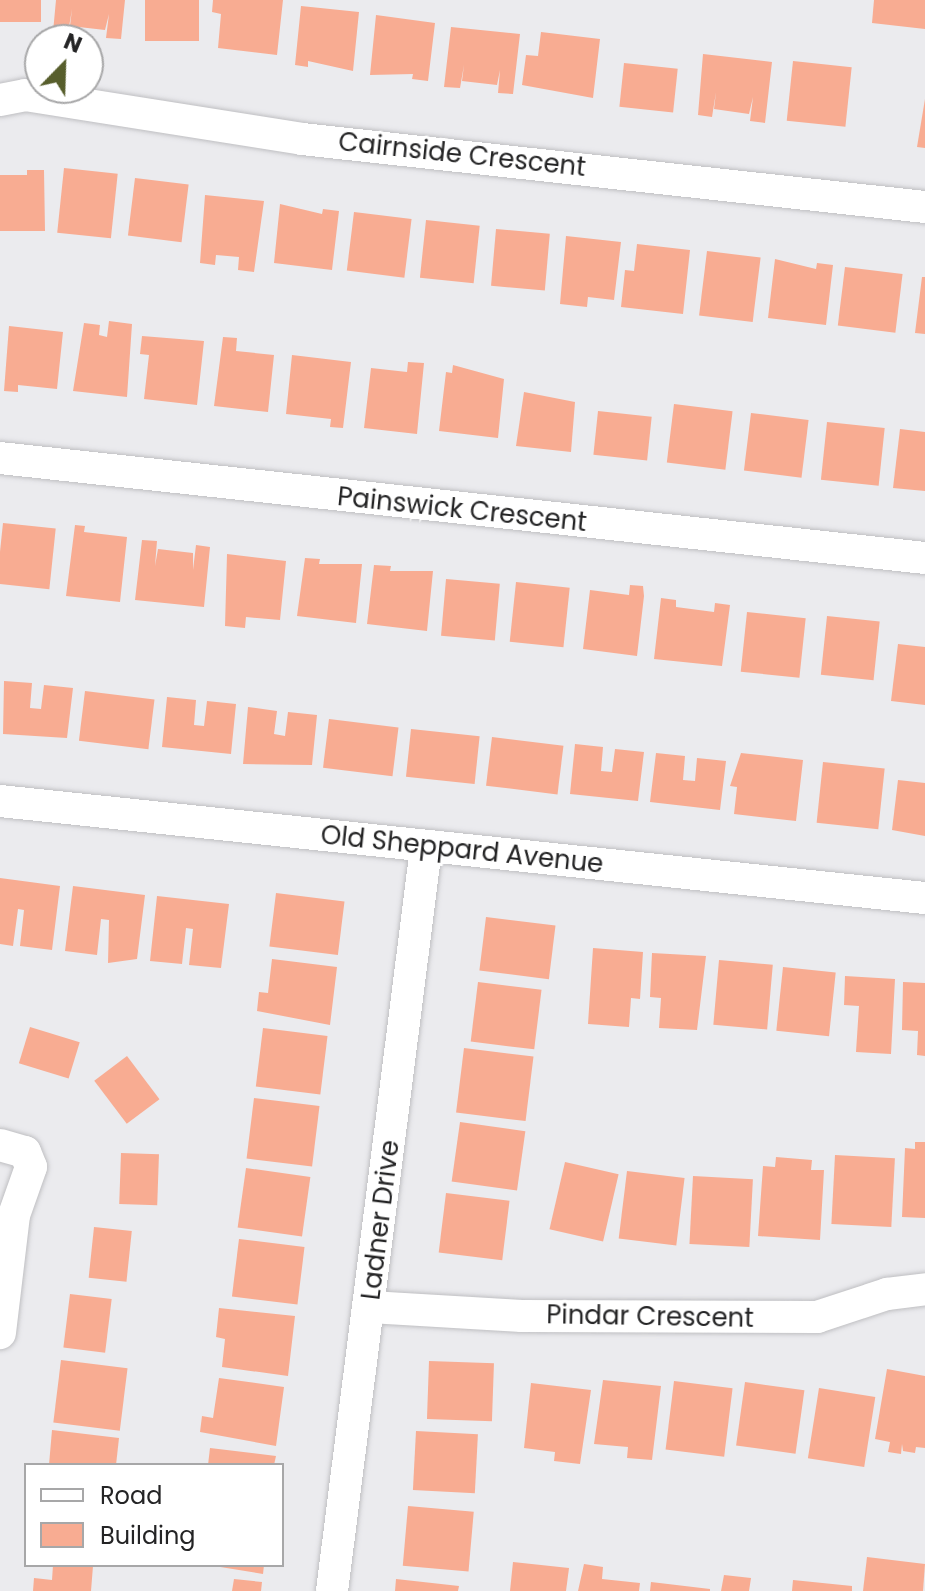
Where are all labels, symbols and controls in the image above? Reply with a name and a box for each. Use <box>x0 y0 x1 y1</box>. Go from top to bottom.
north arrow <box>24 24 104 104</box>
text: N <box>59 26 86 61</box>
street label: Cairnside Crescent <box>337 127 587 183</box>
street label: Painswick Crescent <box>336 481 588 539</box>
street label: Old Sheppard Avenue <box>319 820 605 880</box>
street label: Ladner Drive <box>356 1138 406 1302</box>
street label: Pindar Crescent <box>546 1300 754 1334</box>
legend <box>24 1463 284 1567</box>
text: Road <box>100 1479 162 1512</box>
text: Building <box>100 1519 196 1552</box>

